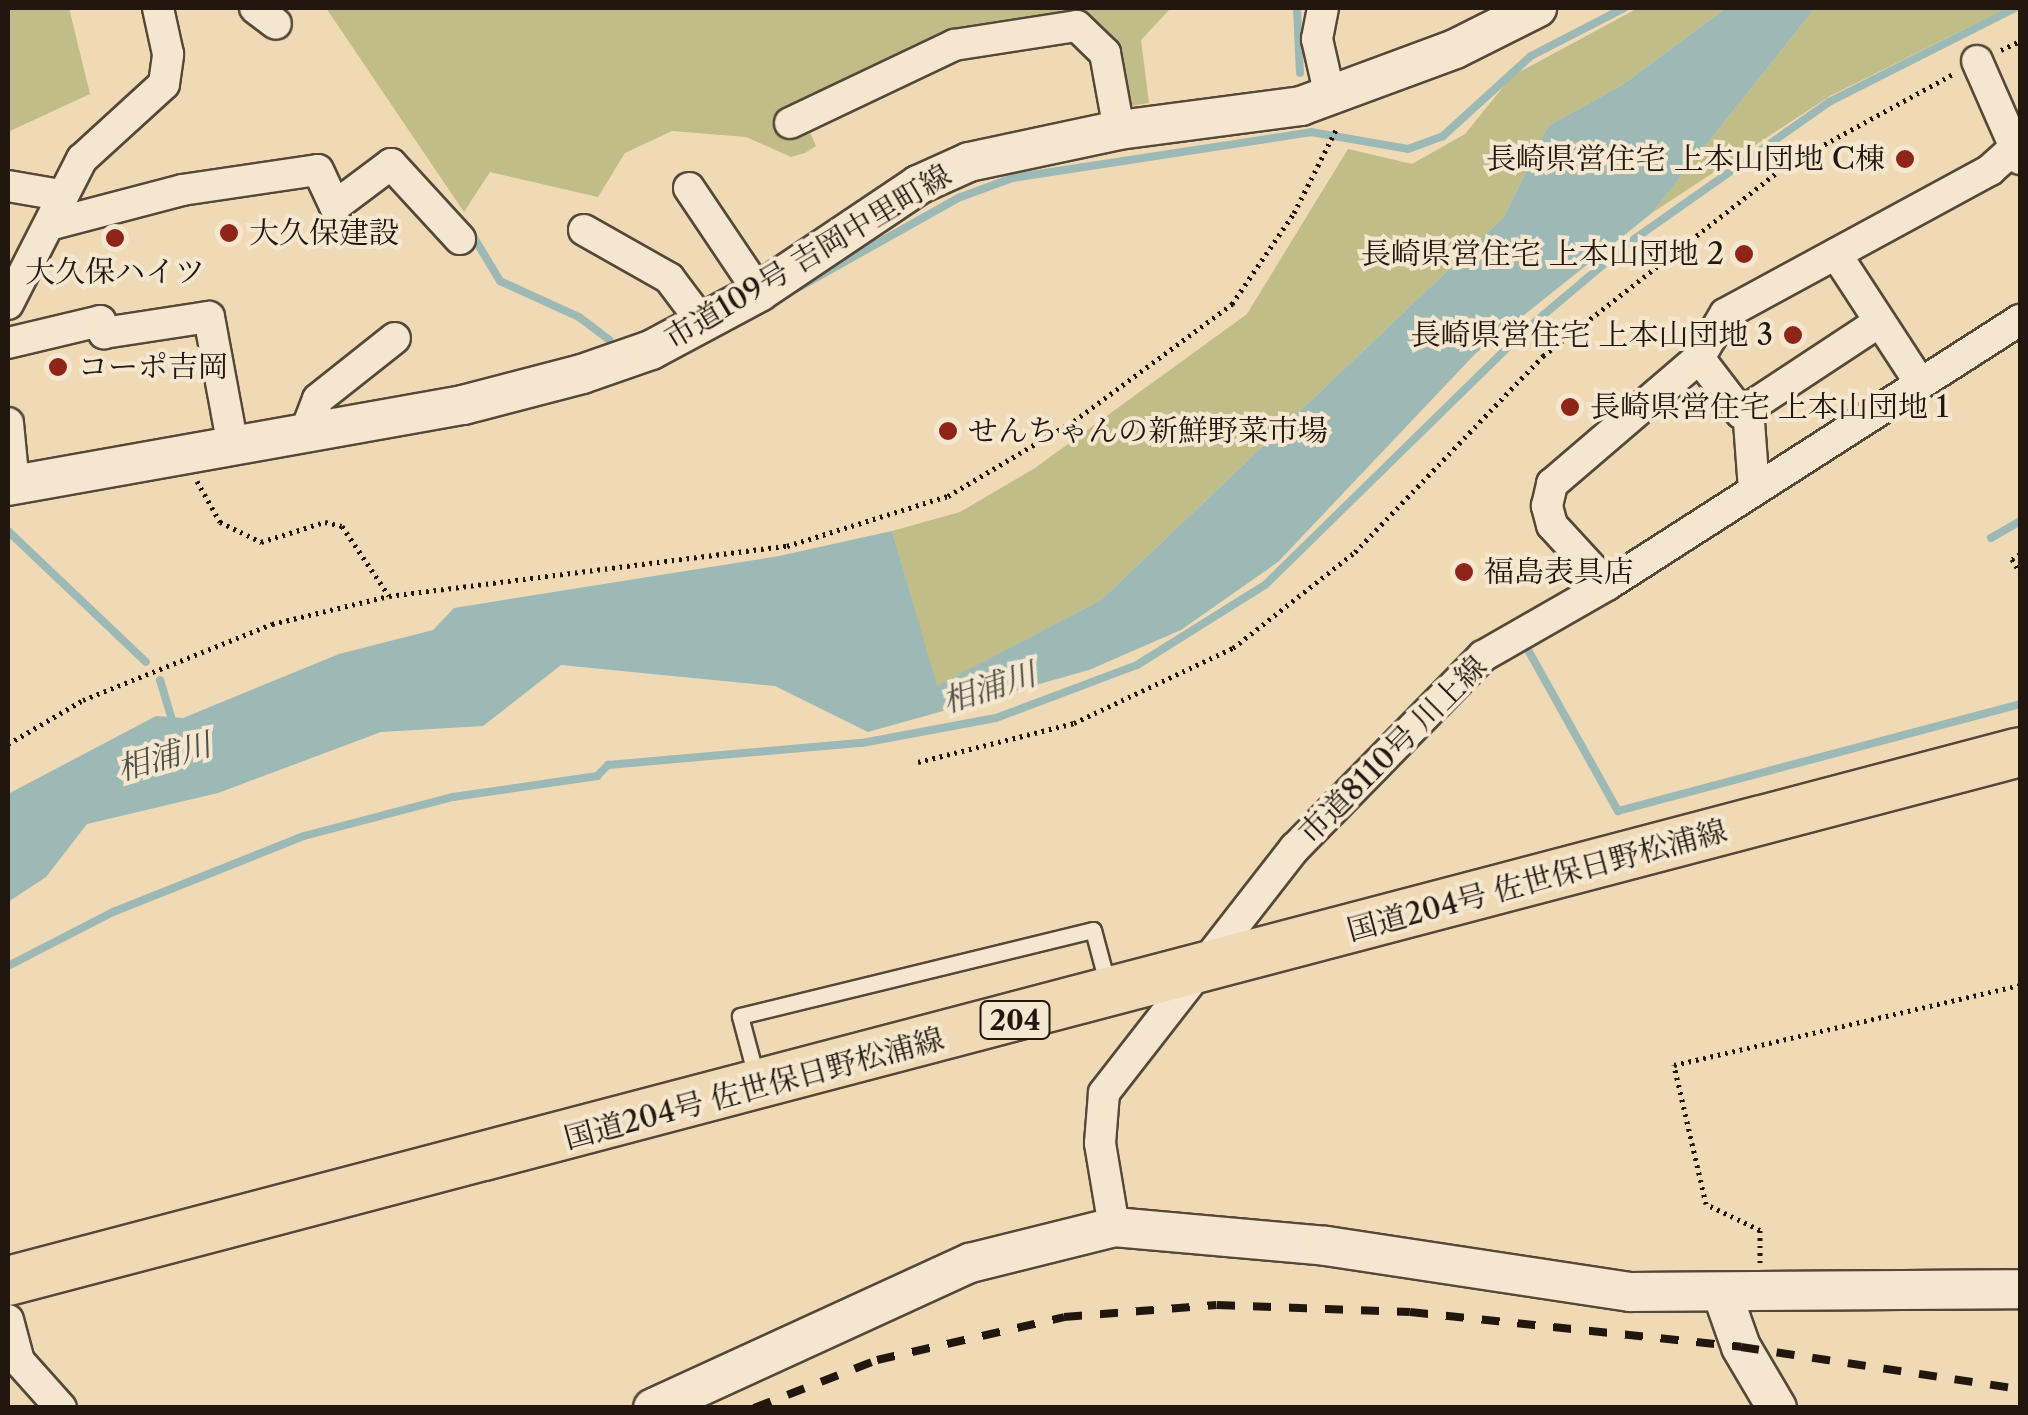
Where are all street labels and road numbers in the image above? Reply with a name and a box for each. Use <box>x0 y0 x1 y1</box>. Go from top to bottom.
street label: 市道109号 吉岡中里町線 <box>658 157 958 357</box>
street label: 市道8110号 川上線 <box>1292 649 1494 851</box>
street label: 国道204号 佐世保日野松浦線 <box>1343 813 1731 949</box>
road number: 204 <box>978 997 1052 1043</box>
street label: 国道204号 佐世保日野松浦線 <box>560 1021 948 1157</box>

